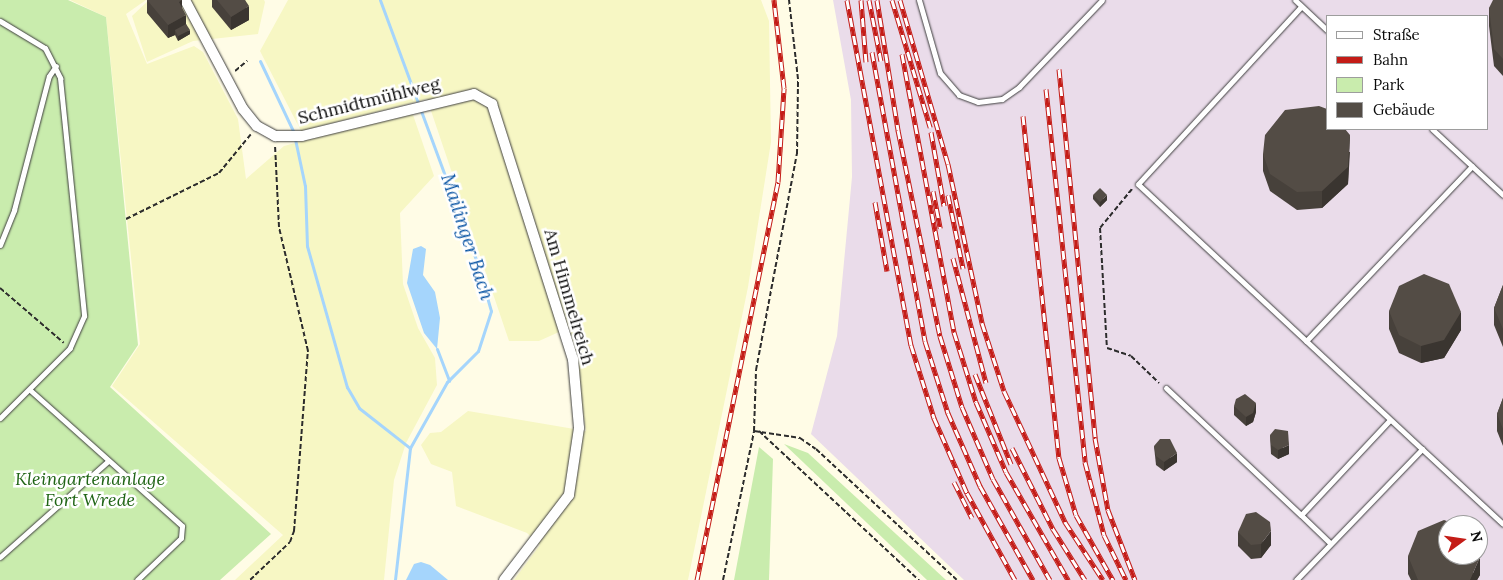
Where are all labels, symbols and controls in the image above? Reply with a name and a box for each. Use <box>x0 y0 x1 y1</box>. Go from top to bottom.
legend <box>1326 15 1488 130</box>
text: Straße <box>1373 25 1420 44</box>
text: Bahn <box>1373 50 1408 69</box>
street label: Schmidtmühlweg <box>296 73 442 129</box>
text: Park <box>1373 75 1404 94</box>
text: Gebäude <box>1373 100 1435 119</box>
water label: Mailinger Bach <box>436 171 498 303</box>
street label: Am Himmelreich <box>539 226 599 368</box>
park label: Kleingartenanlage Fort Wrede <box>15 469 165 512</box>
north arrow <box>1438 515 1488 565</box>
text: N <box>1467 529 1487 544</box>

